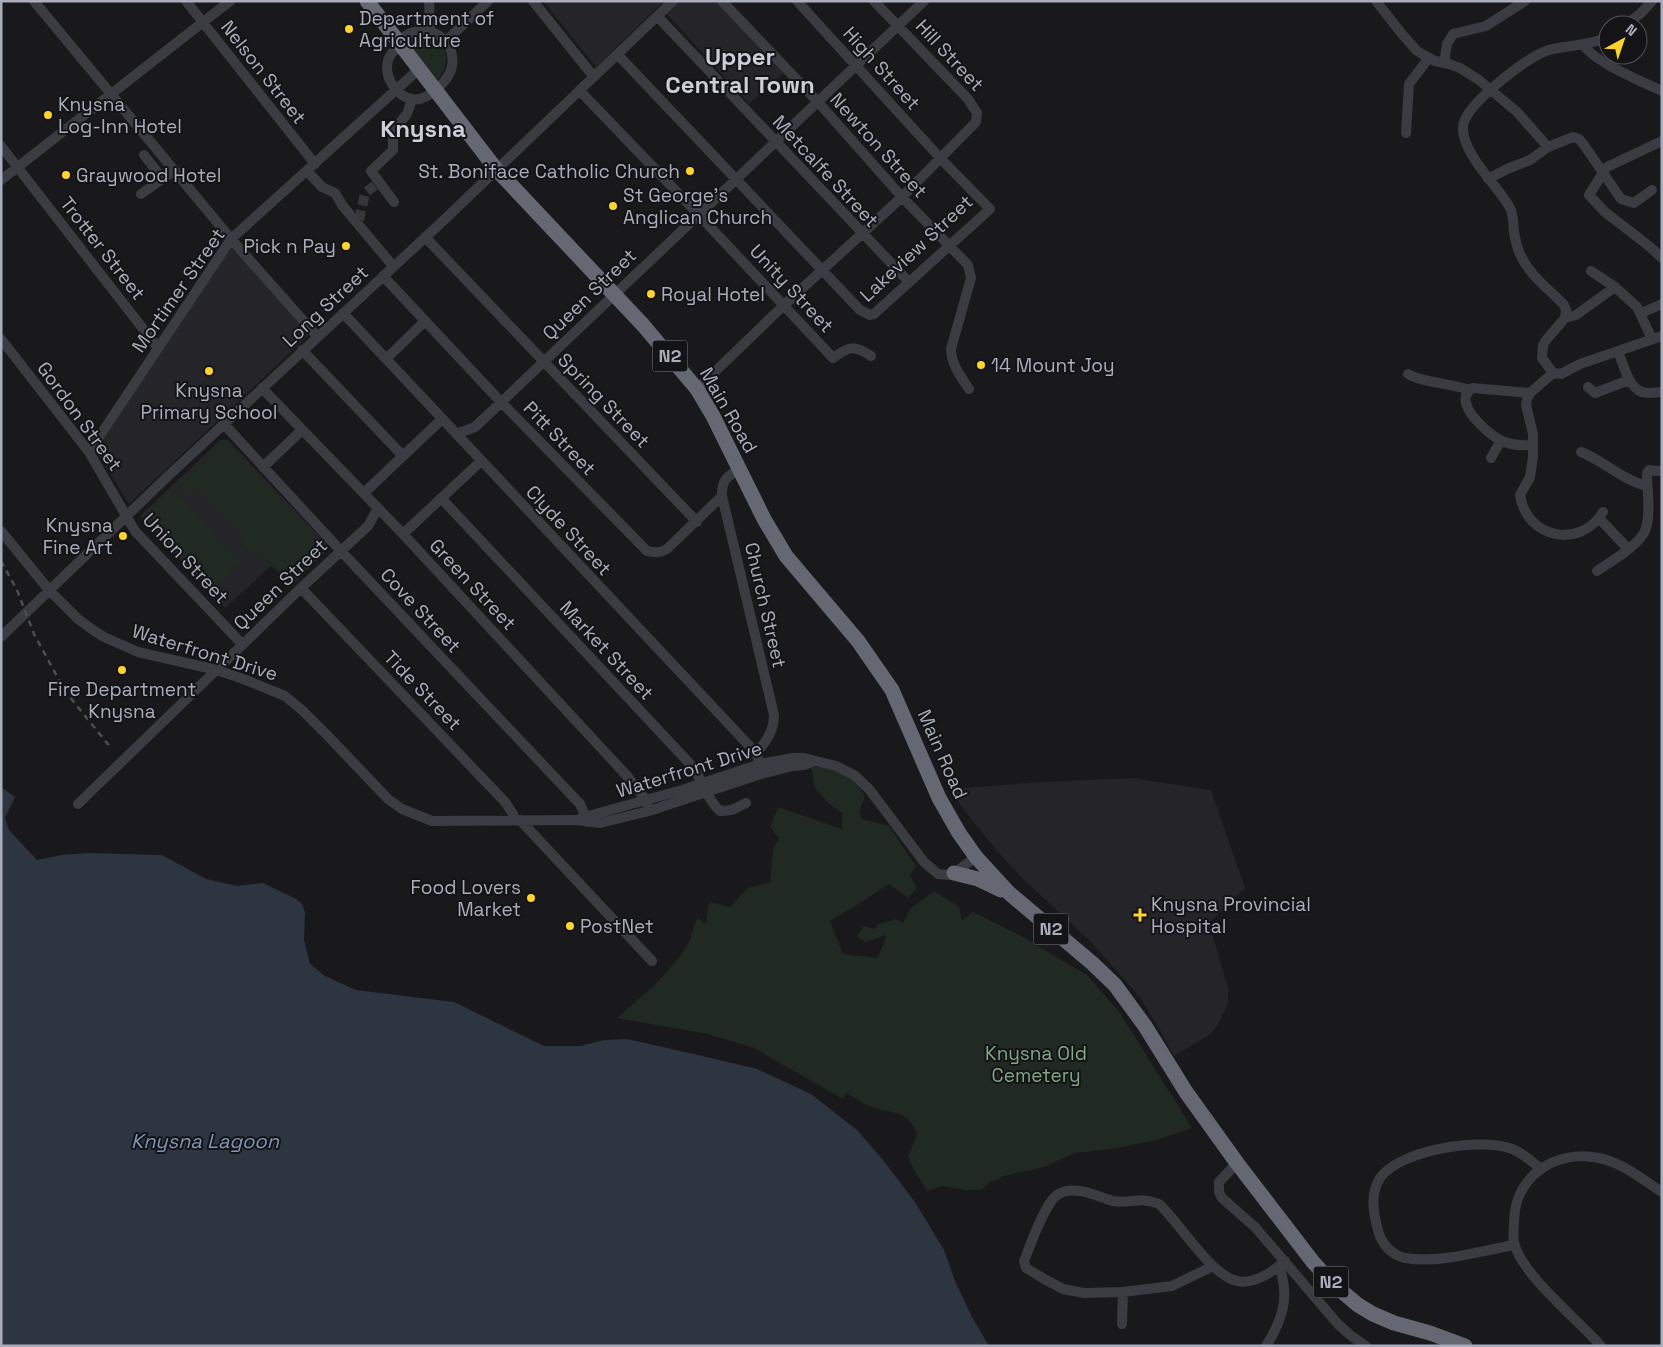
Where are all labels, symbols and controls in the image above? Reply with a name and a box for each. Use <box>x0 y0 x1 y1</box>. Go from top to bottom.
place label: Department of Agriculture <box>359 6 494 53</box>
street label: Hill Street <box>910 14 989 97</box>
street label: Nelson Street <box>215 15 312 129</box>
north arrow <box>1598 15 1648 65</box>
text: N <box>1622 20 1641 40</box>
street label: High Street <box>838 21 926 115</box>
marker: Department of Agriculture <box>343 23 355 35</box>
district label: Upper Central Town <box>665 41 815 100</box>
street label: Newton Street <box>825 87 933 203</box>
place label: Knysna Log-Inn Hotel <box>58 92 182 139</box>
marker: Knysna Log-Inn Hotel <box>42 109 54 121</box>
street label: Metcalfe Street <box>767 110 884 233</box>
district label: Knysna <box>380 113 466 144</box>
place label: St. Boniface Catholic Church <box>418 159 680 184</box>
place label: Graywood Hotel <box>76 163 221 188</box>
marker: St. Boniface Catholic Church <box>684 165 696 177</box>
marker: Graywood Hotel <box>60 169 72 181</box>
place label: St George's Anglican Church <box>623 183 772 230</box>
street label: Lakeview Street <box>854 189 978 307</box>
street label: Trotter Street <box>54 192 151 305</box>
marker: St George's Anglican Church <box>607 200 619 212</box>
street label: Mortimer Street <box>126 223 231 357</box>
place label: Pick n Pay <box>243 234 336 259</box>
street label: Unity Street <box>744 239 839 338</box>
marker: Pick n Pay <box>340 240 352 252</box>
street label: Queen Street <box>537 243 642 346</box>
street label: Long Street <box>277 260 374 353</box>
place label: Royal Hotel <box>661 282 765 307</box>
marker: Royal Hotel <box>645 288 657 300</box>
road number: N2 <box>652 341 688 372</box>
street label: Spring Street <box>552 348 655 453</box>
place label: 14 Mount Joy <box>991 353 1115 378</box>
street label: Gordon Street <box>31 356 128 476</box>
marker: 14 Mount Joy <box>975 359 987 371</box>
street label: Main Road <box>694 363 763 458</box>
marker: Knysna Primary School <box>203 365 215 377</box>
place label: Knysna Primary School <box>141 378 277 425</box>
street label: Pitt Street <box>518 396 601 481</box>
street label: Clyde Street <box>520 480 617 581</box>
street label: Union Street <box>137 508 234 609</box>
place label: Knysna Fine Art <box>43 513 113 560</box>
marker: Knysna Fine Art <box>117 530 129 542</box>
street label: Queen Street <box>228 533 333 636</box>
street label: Green Street <box>424 533 521 635</box>
street label: Church Street <box>739 540 792 670</box>
street label: Cove Street <box>375 562 466 658</box>
street label: Market Street <box>554 595 659 705</box>
street label: Waterfront Drive <box>129 618 281 687</box>
street label: Tide Street <box>378 645 467 736</box>
marker: Fire Department Knysna <box>116 664 128 676</box>
place label: Fire Department Knysna <box>48 677 196 724</box>
street label: Main Road <box>912 706 973 803</box>
street label: Waterfront Drive <box>613 735 765 804</box>
place label: Food Lovers Market <box>411 875 521 922</box>
marker: Food Lovers Market <box>525 892 537 904</box>
place label: Knysna Provincial Hospital <box>1151 892 1311 939</box>
marker: Knysna Provincial Hospital <box>1133 908 1147 922</box>
place label: PostNet <box>580 914 654 939</box>
road number: N2 <box>1034 914 1068 944</box>
marker: PostNet <box>564 920 576 932</box>
park label: Knysna Old Cemetery <box>985 1041 1087 1088</box>
water label: Knysna Lagoon <box>131 1128 280 1154</box>
road number: N2 <box>1314 1266 1348 1298</box>

